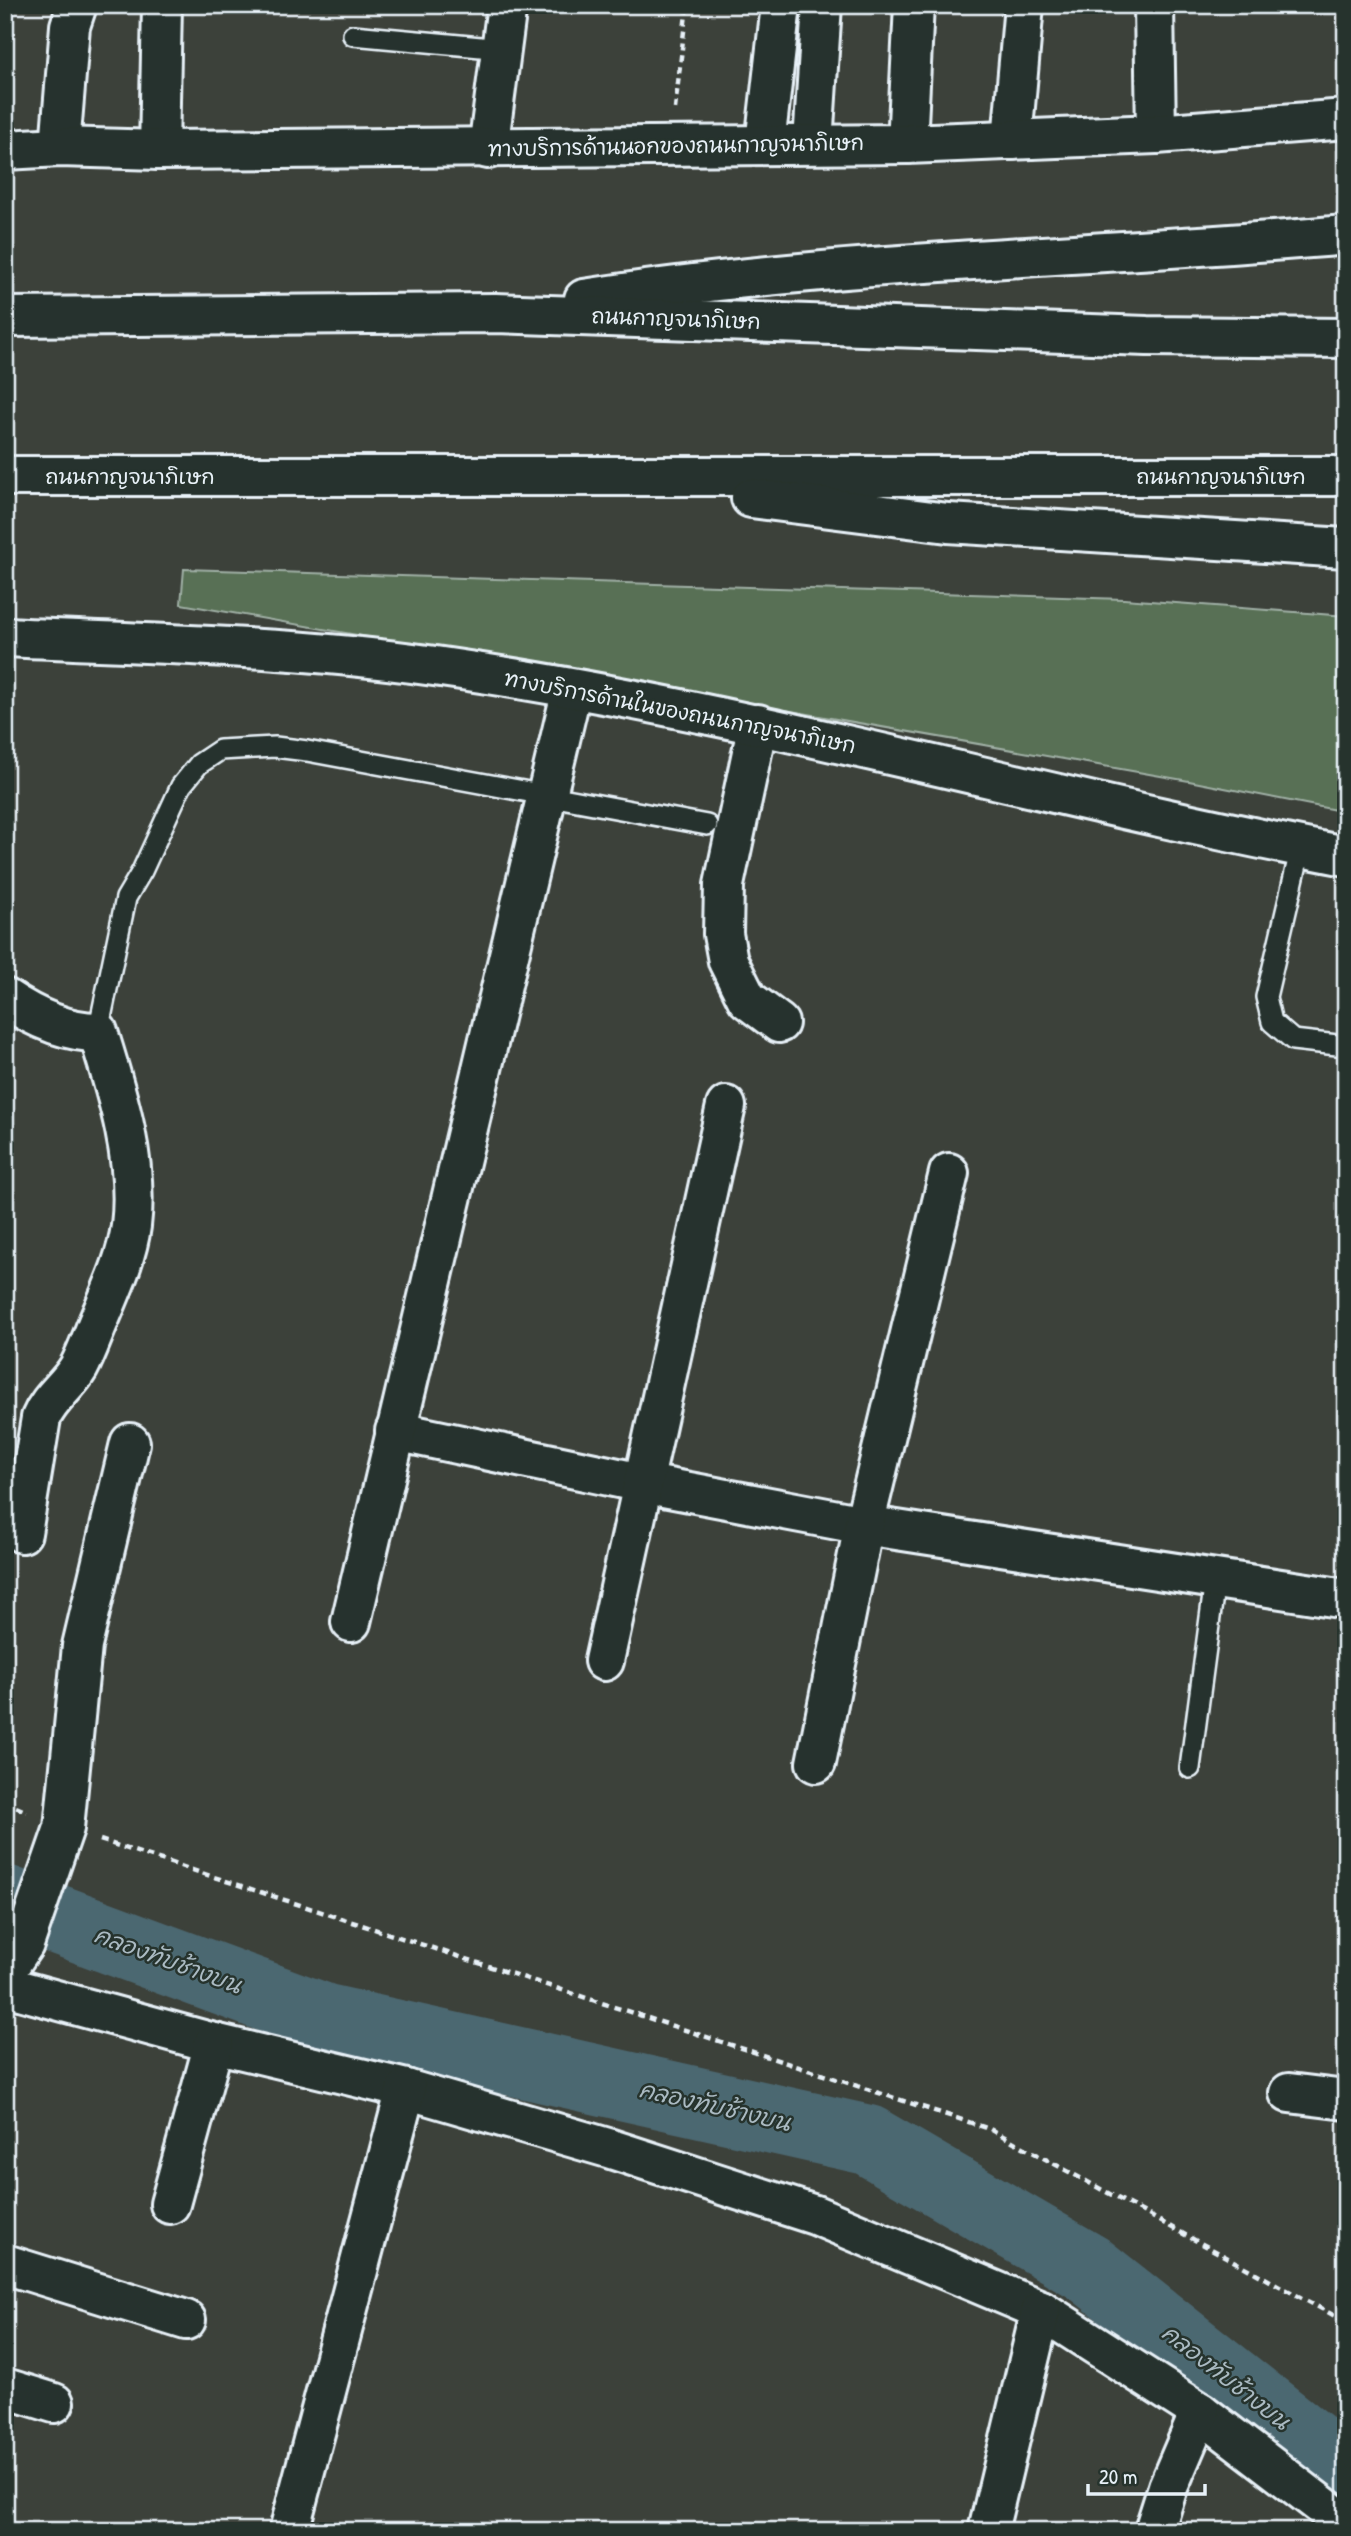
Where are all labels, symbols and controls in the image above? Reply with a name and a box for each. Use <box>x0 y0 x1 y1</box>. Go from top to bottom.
street label: ทางบริการด้านนอกของถนนกาญจนาภิเษก <box>488 128 864 163</box>
street label: ถนนกาญจนาภิเษก <box>591 301 761 336</box>
street label: ถนนกาญจนาภิเษก <box>45 462 215 491</box>
street label: ถนนกาญจนาภิเษก <box>1136 462 1306 491</box>
street label: ทางบริการด้านในของถนนกาญจนาภิเษก <box>502 663 858 760</box>
water label: คลองทับช้างบน <box>90 1919 247 2001</box>
water label: คลองทับช้างบน <box>636 2073 794 2138</box>
water label: คลองทับช้างบน <box>1156 2317 1297 2437</box>
scale bar <box>1088 2452 1206 2496</box>
text: 20 m <box>1099 2462 1137 2491</box>

